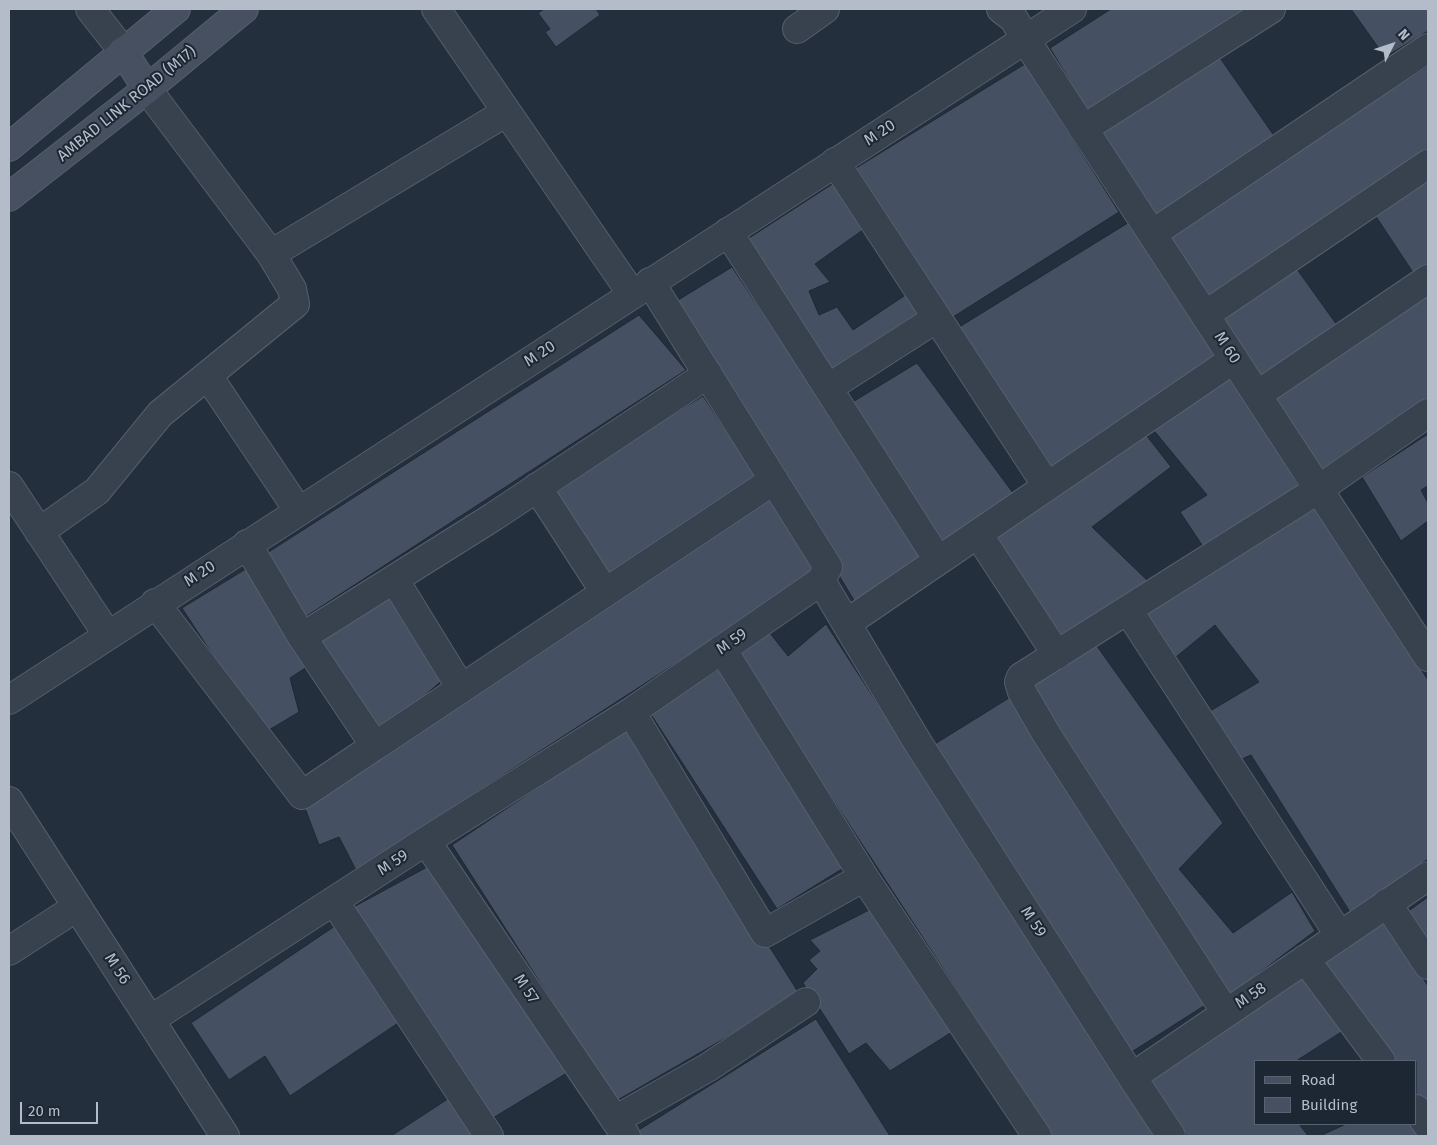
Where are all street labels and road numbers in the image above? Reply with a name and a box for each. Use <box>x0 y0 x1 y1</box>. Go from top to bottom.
street label: AMBAD LINK ROAD (M17) <box>54 42 200 166</box>
street label: M 20 <box>861 116 899 150</box>
street label: M 60 <box>1210 328 1244 368</box>
street label: M 20 <box>521 337 559 371</box>
street label: M 20 <box>181 557 219 591</box>
street label: M 59 <box>713 625 751 659</box>
street label: M 59 <box>374 846 412 880</box>
street label: M 59 <box>1016 903 1050 941</box>
street label: M 56 <box>100 950 134 988</box>
street label: M 57 <box>509 971 543 1007</box>
street label: M 58 <box>1232 979 1270 1013</box>

